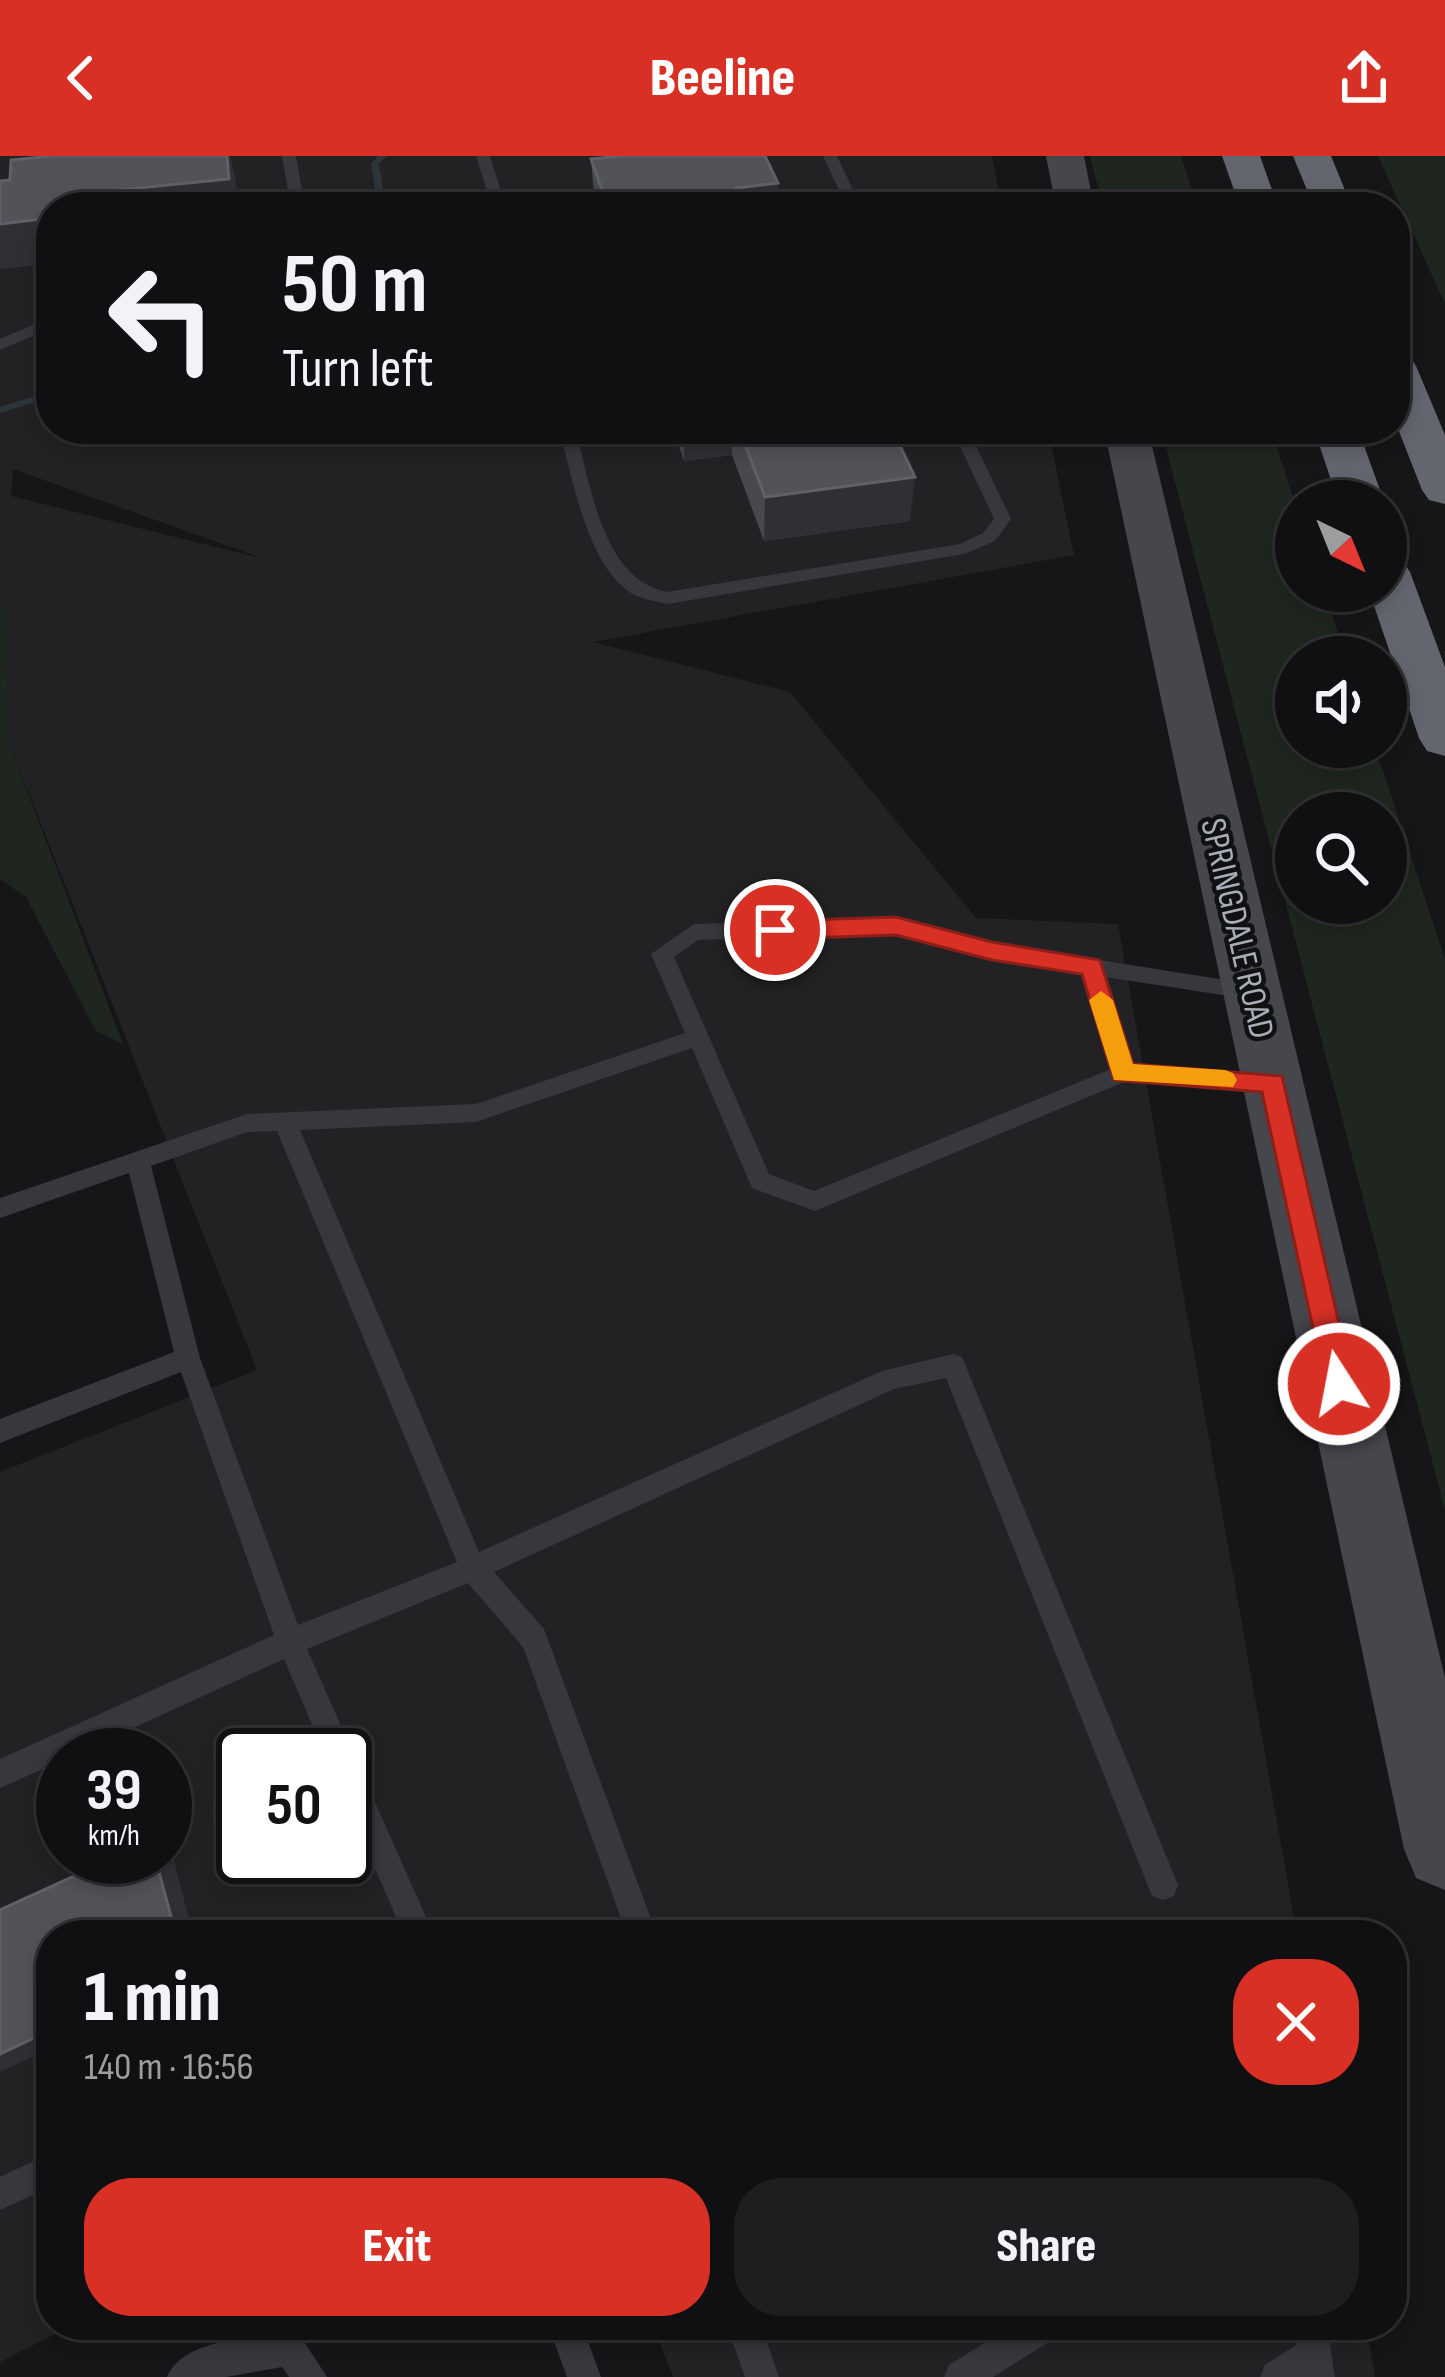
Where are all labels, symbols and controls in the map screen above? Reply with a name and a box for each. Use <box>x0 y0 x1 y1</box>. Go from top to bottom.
icon: back <box>48 45 114 111</box>
icon: share <box>1331 45 1397 111</box>
text: Beeline <box>650 46 795 111</box>
text: 50 m <box>282 235 428 336</box>
icon: left <box>84 240 240 396</box>
text: Turn left <box>282 337 434 402</box>
north arrow <box>1275 480 1407 612</box>
map controls <box>1275 480 1407 924</box>
button: sound <box>1275 636 1407 768</box>
button: search <box>1275 792 1407 924</box>
street label: SPRINGDALE ROAD <box>1190 814 1283 1043</box>
pin <box>724 879 826 981</box>
icon: arrive <box>742 897 808 963</box>
position arrow <box>1276 1321 1402 1447</box>
speed limit sign: 50 <box>216 1728 372 1884</box>
text: 39 <box>86 1755 142 1827</box>
text: km/h <box>88 1818 140 1854</box>
text: 1 min <box>84 1955 221 2042</box>
button: close <box>1233 1959 1359 2085</box>
text: 140 m · 16:56 <box>84 2044 254 2091</box>
button: Exit <box>84 2178 710 2316</box>
button: Share <box>734 2178 1359 2316</box>

